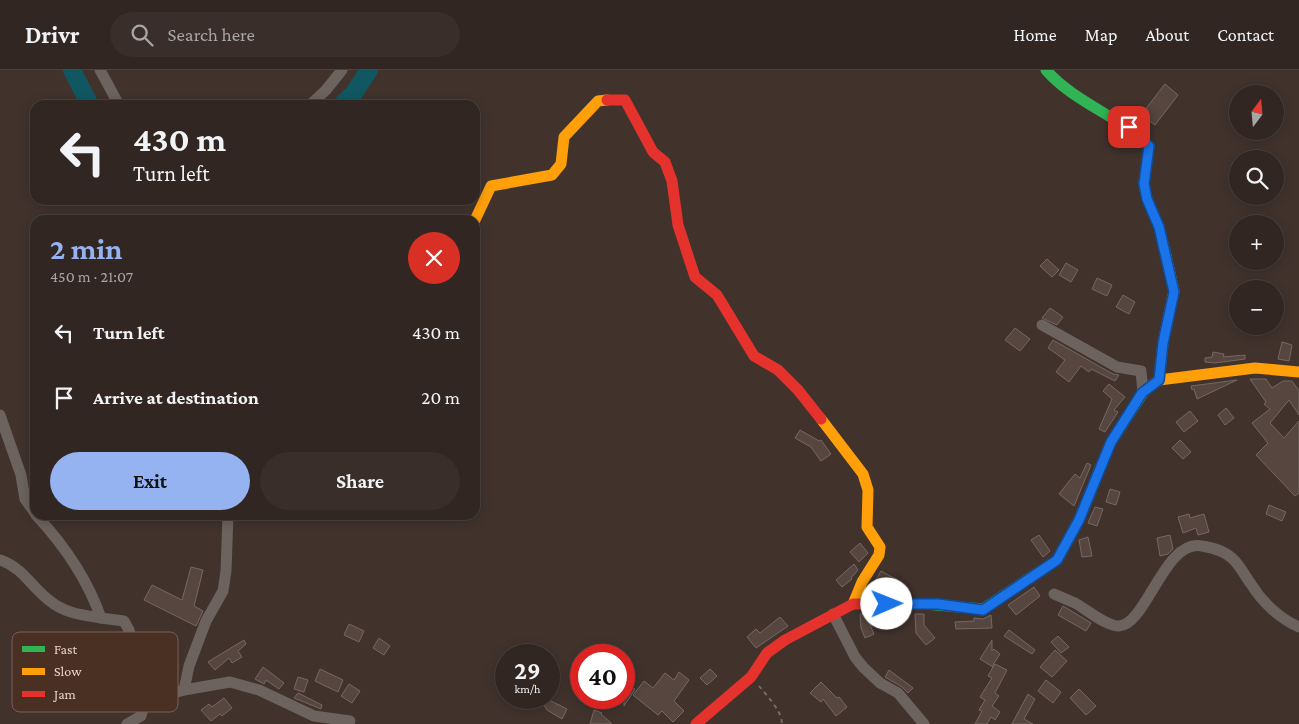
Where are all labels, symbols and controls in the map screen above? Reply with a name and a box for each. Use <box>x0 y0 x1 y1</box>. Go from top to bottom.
search box <box>110 12 460 57</box>
text: Drivr <box>25 21 80 48</box>
icon: search <box>128 21 156 49</box>
text: Search here <box>168 24 255 45</box>
text: Home <box>1014 25 1057 45</box>
text: Map <box>1085 25 1117 45</box>
text: About <box>1145 25 1189 45</box>
text: Contact <box>1217 25 1274 45</box>
north arrow <box>1229 85 1284 140</box>
map controls <box>1229 85 1284 335</box>
pin <box>1108 106 1150 148</box>
icon: arrive <box>1115 113 1143 141</box>
icon: left <box>50 120 115 185</box>
text: 430 m <box>133 120 226 159</box>
button: search <box>1229 150 1284 205</box>
text: Turn left <box>133 161 210 186</box>
button: + <box>1229 215 1284 270</box>
text: 2 min <box>50 232 122 265</box>
button: close <box>408 232 460 284</box>
text: 450 m · 21:07 <box>50 268 133 285</box>
button: − <box>1229 280 1284 335</box>
icon: left <box>50 319 78 347</box>
text: Turn left <box>93 322 165 343</box>
text: 430 m <box>412 322 460 343</box>
icon: arrive <box>50 384 78 412</box>
text: Arrive at destination <box>93 387 259 408</box>
text: 20 m <box>421 387 460 408</box>
button: Exit <box>50 452 250 510</box>
button: Share <box>260 452 460 510</box>
position arrow <box>860 577 912 629</box>
legend <box>12 632 178 712</box>
text: Fast <box>54 641 78 657</box>
speed limit sign: 40 <box>570 644 635 709</box>
text: 29 <box>514 657 541 684</box>
text: Slow <box>54 663 82 679</box>
text: km/h <box>515 682 540 696</box>
text: Jam <box>52 686 76 702</box>

